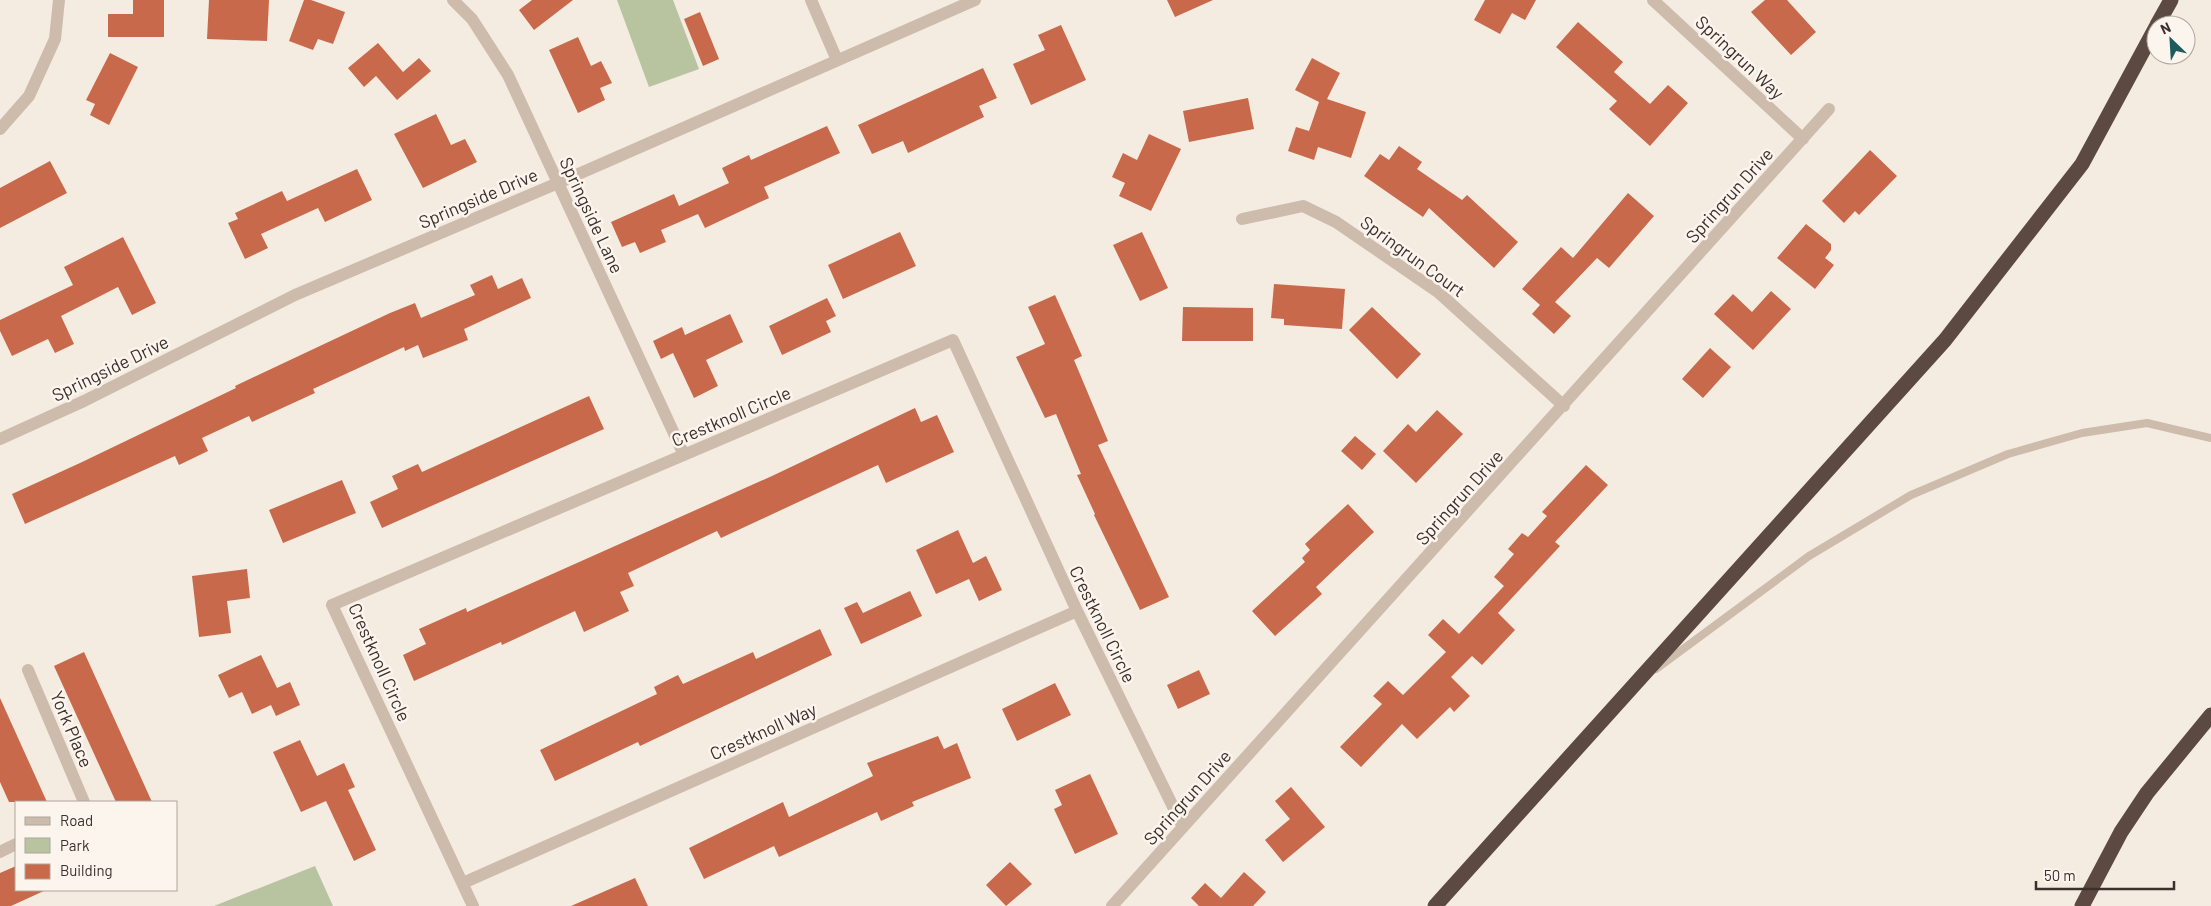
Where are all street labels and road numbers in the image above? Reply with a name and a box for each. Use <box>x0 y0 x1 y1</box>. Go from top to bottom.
street label: Springrun Way <box>1691 11 1789 103</box>
street label: Springrun Drive <box>1680 143 1778 247</box>
street label: Springside Lane <box>555 153 629 277</box>
street label: Springside Drive <box>415 163 541 233</box>
street label: Springrun Court <box>1356 211 1470 301</box>
street label: Springside Drive <box>48 330 172 406</box>
street label: Crestknoll Circle <box>668 381 794 451</box>
street label: Springrun Drive <box>1410 445 1508 549</box>
street label: Crestknoll Circle <box>1065 562 1141 686</box>
street label: Crestknoll Circle <box>344 599 416 725</box>
street label: York Place <box>46 687 98 771</box>
street label: Crestknoll Way <box>706 698 820 764</box>
street label: Springrun Drive <box>1138 745 1236 849</box>

